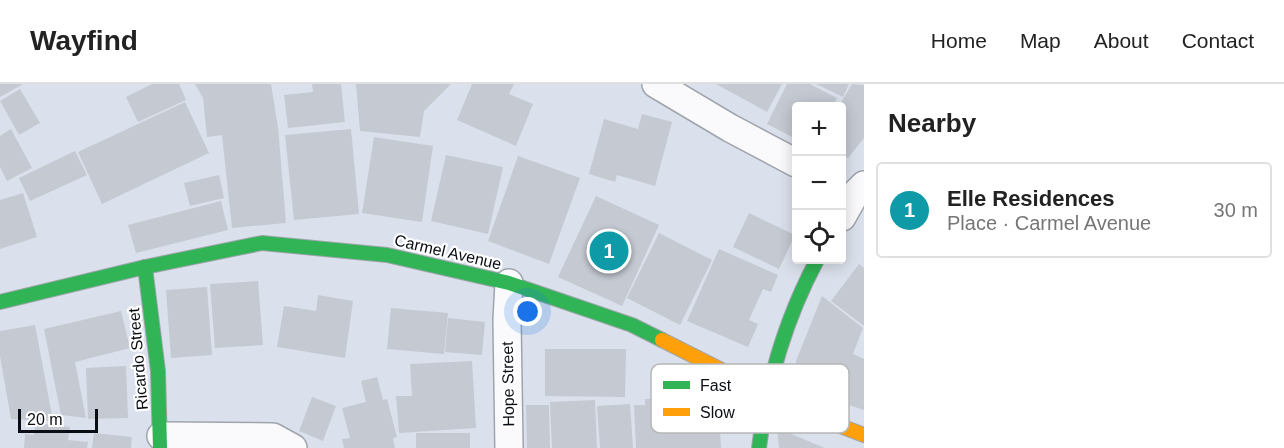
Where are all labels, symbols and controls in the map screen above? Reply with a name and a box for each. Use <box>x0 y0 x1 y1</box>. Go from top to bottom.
text: Wayfind <box>30 25 138 56</box>
text: Home <box>931 29 987 52</box>
text: Map <box>1020 29 1061 52</box>
text: About <box>1094 29 1149 52</box>
text: Contact <box>1182 29 1254 52</box>
map controls <box>792 102 846 264</box>
button: + <box>792 102 846 156</box>
text: Nearby <box>888 108 976 138</box>
button: − <box>792 156 846 210</box>
text: Elle Residences <box>947 186 1115 211</box>
text: 1 <box>904 199 915 221</box>
text: 30 m <box>1214 199 1258 221</box>
button: locate <box>792 210 846 264</box>
text: Place · Carmel Avenue <box>947 212 1151 234</box>
pin: 1 <box>590 228 628 274</box>
street label: Carmel Avenue <box>393 231 503 273</box>
your location <box>513 297 542 326</box>
street label: Ricardo Street <box>125 307 151 411</box>
street label: Hope Street <box>499 341 517 427</box>
legend <box>651 364 849 433</box>
text: Fast <box>700 377 732 394</box>
text: Slow <box>700 404 735 421</box>
scale bar <box>18 406 98 434</box>
text: 20 m <box>27 411 63 428</box>

